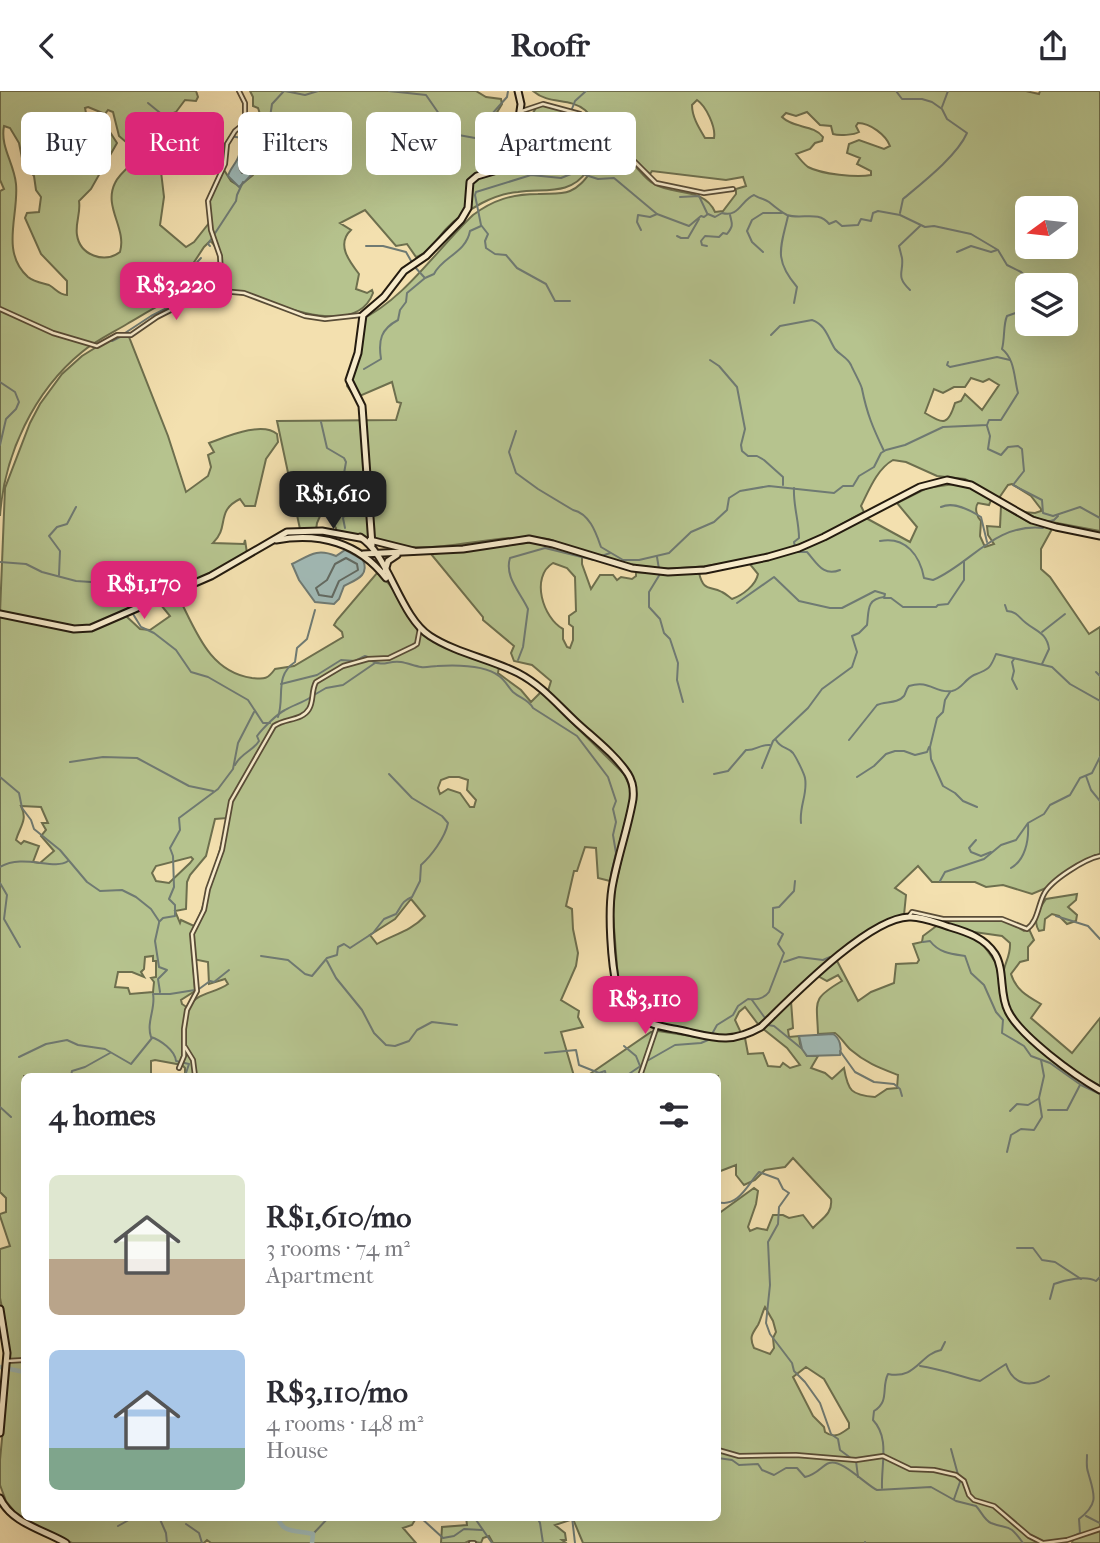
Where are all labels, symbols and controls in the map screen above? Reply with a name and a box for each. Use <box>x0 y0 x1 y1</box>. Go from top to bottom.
icon: back <box>28 27 66 65</box>
text: Roofr <box>510 27 590 64</box>
icon: share <box>1034 27 1072 65</box>
chip: Buy <box>21 112 111 175</box>
chip: Rent <box>125 112 224 175</box>
chip: Filters <box>238 112 352 175</box>
chip: New <box>366 112 461 175</box>
chip: Apartment <box>475 112 636 175</box>
north arrow <box>1015 196 1078 259</box>
map controls <box>1015 196 1078 336</box>
pin: R$3,220 <box>111 263 241 322</box>
text: R$3,220 <box>136 271 216 298</box>
button: layers <box>1015 273 1078 336</box>
pin: R$1,610 <box>268 471 398 531</box>
text: R$1,610 <box>295 480 371 507</box>
pin: R$1,170 <box>79 561 209 621</box>
text: R$1,170 <box>107 570 181 597</box>
pin: R$3,110 <box>580 977 710 1036</box>
text: R$3,110 <box>609 985 681 1012</box>
icon: filters <box>655 1096 693 1134</box>
text: 4 homes <box>49 1098 156 1133</box>
text: R$1,610/mo <box>266 1200 412 1235</box>
icon: home <box>105 1203 189 1287</box>
text: 3 rooms · 74 m² <box>266 1235 410 1262</box>
text: Apartment <box>266 1262 374 1289</box>
text: R$3,110/mo <box>266 1375 408 1410</box>
icon: home <box>105 1378 189 1462</box>
text: 4 rooms · 148 m² <box>266 1410 423 1437</box>
text: House <box>266 1437 328 1464</box>

